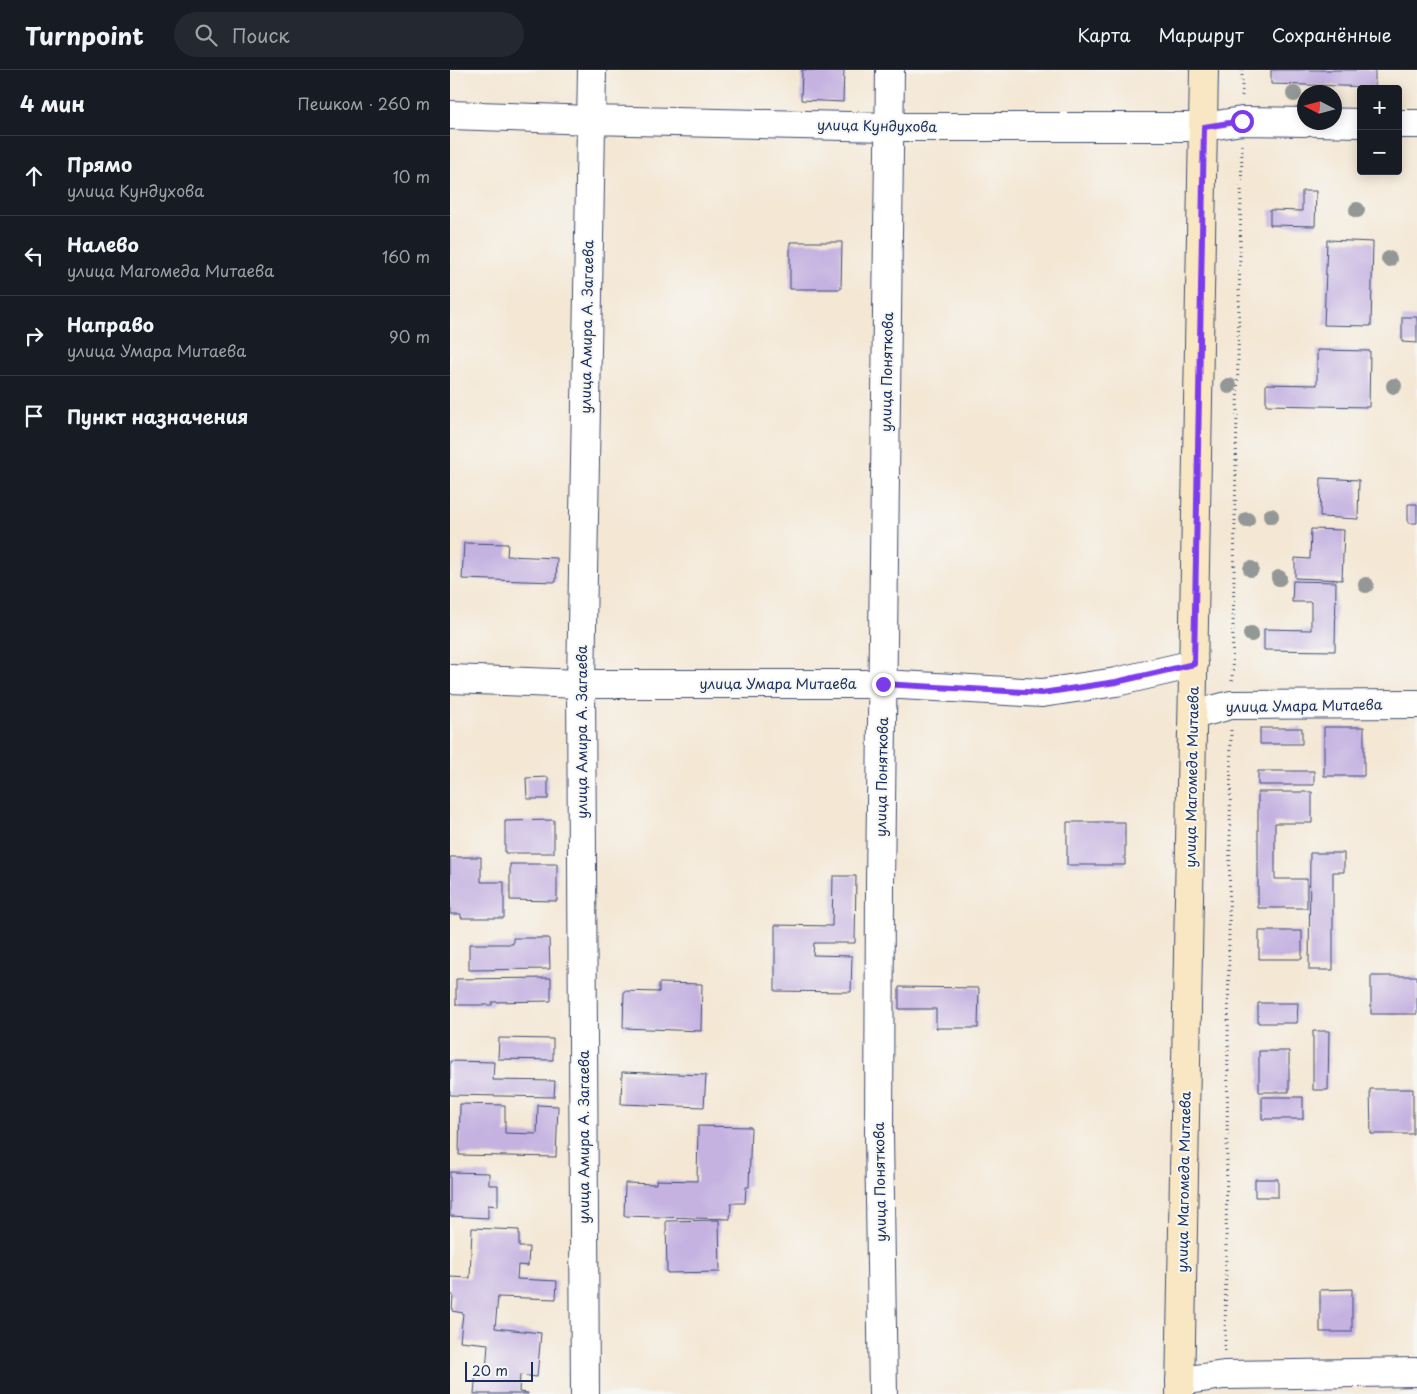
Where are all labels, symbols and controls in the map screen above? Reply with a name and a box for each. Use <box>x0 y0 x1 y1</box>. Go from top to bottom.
search box <box>174 12 524 57</box>
text: Turnpoint <box>25 17 144 53</box>
icon: search <box>192 21 220 49</box>
text: Поиск <box>232 21 290 49</box>
text: Карта <box>1078 21 1130 48</box>
text: Маршрут <box>1158 21 1244 48</box>
text: Сохранённые <box>1272 21 1392 48</box>
north arrow <box>1297 85 1342 130</box>
map controls <box>1357 85 1402 175</box>
button: + <box>1357 85 1402 130</box>
text: 4 мин <box>20 87 85 119</box>
text: Пешком · 260 m <box>297 91 430 115</box>
route start <box>1231 110 1254 133</box>
street label: улица Кундухова <box>817 114 937 137</box>
button: − <box>1357 130 1402 175</box>
text: Прямо <box>67 150 132 178</box>
icon: ahead <box>20 162 48 190</box>
text: 10 m <box>393 164 430 188</box>
text: улица Кундухова <box>67 178 204 202</box>
text: Налево <box>67 230 139 258</box>
street label: улица Амира А. Загаева <box>574 240 599 414</box>
icon: left <box>20 242 48 270</box>
text: 160 m <box>382 244 430 268</box>
text: улица Магомеда Митаева <box>67 258 274 282</box>
text: Направо <box>67 310 154 338</box>
street label: улица Поняткова <box>875 312 898 432</box>
icon: right <box>20 322 48 350</box>
text: 90 m <box>389 324 430 348</box>
text: улица Умара Митаева <box>67 338 246 362</box>
icon: arrive <box>20 402 48 430</box>
text: Пункт назначения <box>67 402 248 430</box>
street label: улица Амира А. Загаева <box>571 645 592 819</box>
street label: улица Умара Митаева <box>700 673 857 694</box>
route end <box>872 673 895 696</box>
street label: улица Магомеда Митаева <box>1179 686 1204 868</box>
street label: улица Умара Митаева <box>1225 694 1383 717</box>
street label: улица Поняткова <box>870 717 893 837</box>
street label: улица Амира А. Загаева <box>573 1050 594 1224</box>
street label: улица Магомеда Митаева <box>1171 1091 1196 1273</box>
street label: улица Поняткова <box>868 1122 891 1242</box>
scale bar <box>465 1359 532 1382</box>
text: 20 m <box>472 1360 508 1381</box>

